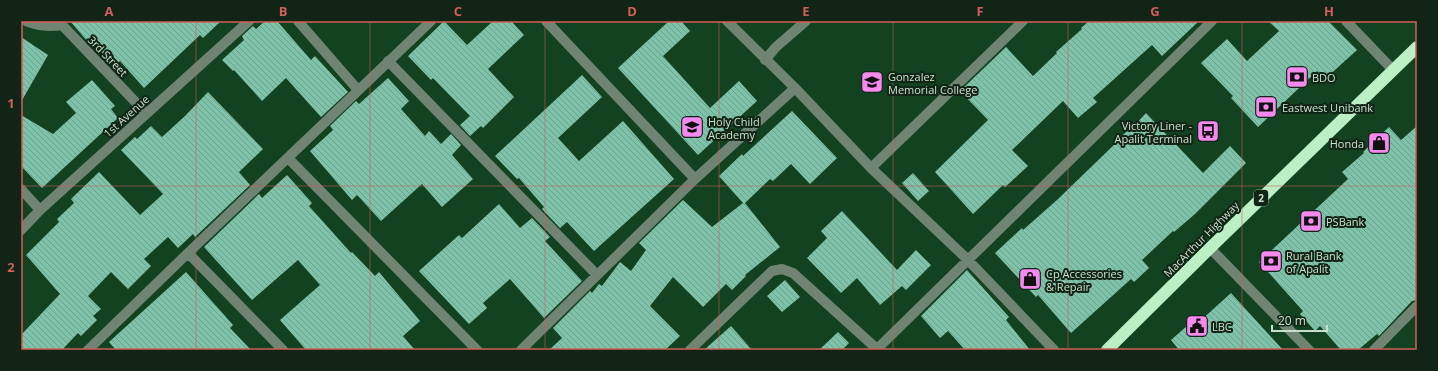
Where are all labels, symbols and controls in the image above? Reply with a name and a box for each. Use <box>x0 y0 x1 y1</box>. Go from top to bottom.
text: A <box>105 2 114 20</box>
text: B <box>279 2 288 20</box>
text: C <box>454 2 462 20</box>
text: D <box>627 2 637 20</box>
text: E <box>802 2 810 20</box>
text: F <box>976 2 984 20</box>
text: G <box>1150 2 1160 20</box>
text: H <box>1324 2 1334 20</box>
street label: 3rd Street <box>85 32 131 80</box>
bank icon: BDO <box>1284 64 1310 90</box>
school or university icon: Gonzalez Memorial College <box>859 69 885 95</box>
place label: Gonzalez Memorial College <box>888 69 977 97</box>
place label: BDO <box>1312 70 1336 85</box>
street label: 1st Avenue <box>100 91 152 141</box>
text: 1 <box>7 94 15 112</box>
bank icon: Eastwest Unibank <box>1253 94 1279 120</box>
place label: Eastwest Unibank <box>1282 100 1373 115</box>
school or university icon: Holy Child Academy <box>679 114 705 140</box>
place label: Holy Child Academy <box>708 114 760 142</box>
place label: Victory Liner - Apalit Terminal <box>1115 118 1192 146</box>
bus stop icon: Victory Liner - Apalit Terminal <box>1195 118 1221 144</box>
shop icon: Honda <box>1366 130 1392 156</box>
place label: Honda <box>1330 136 1364 151</box>
road number: 2 <box>1254 190 1268 206</box>
street label: MacArthur Highway <box>1160 198 1242 280</box>
bank icon: PSBank <box>1298 208 1324 234</box>
place label: PSBank <box>1326 214 1365 229</box>
bank icon: Rural Bank of Apalit <box>1258 248 1284 274</box>
place label: Rural Bank of Apalit <box>1286 248 1342 276</box>
text: 2 <box>7 258 15 276</box>
shop icon: Cp Accessories & Repair <box>1017 266 1043 292</box>
place label: Cp Accessories & Repair <box>1046 266 1122 294</box>
scale bar <box>1272 307 1327 333</box>
text: 20 m <box>1278 312 1306 329</box>
public building icon: LBC <box>1184 313 1210 339</box>
place label: LBC <box>1212 319 1232 334</box>

